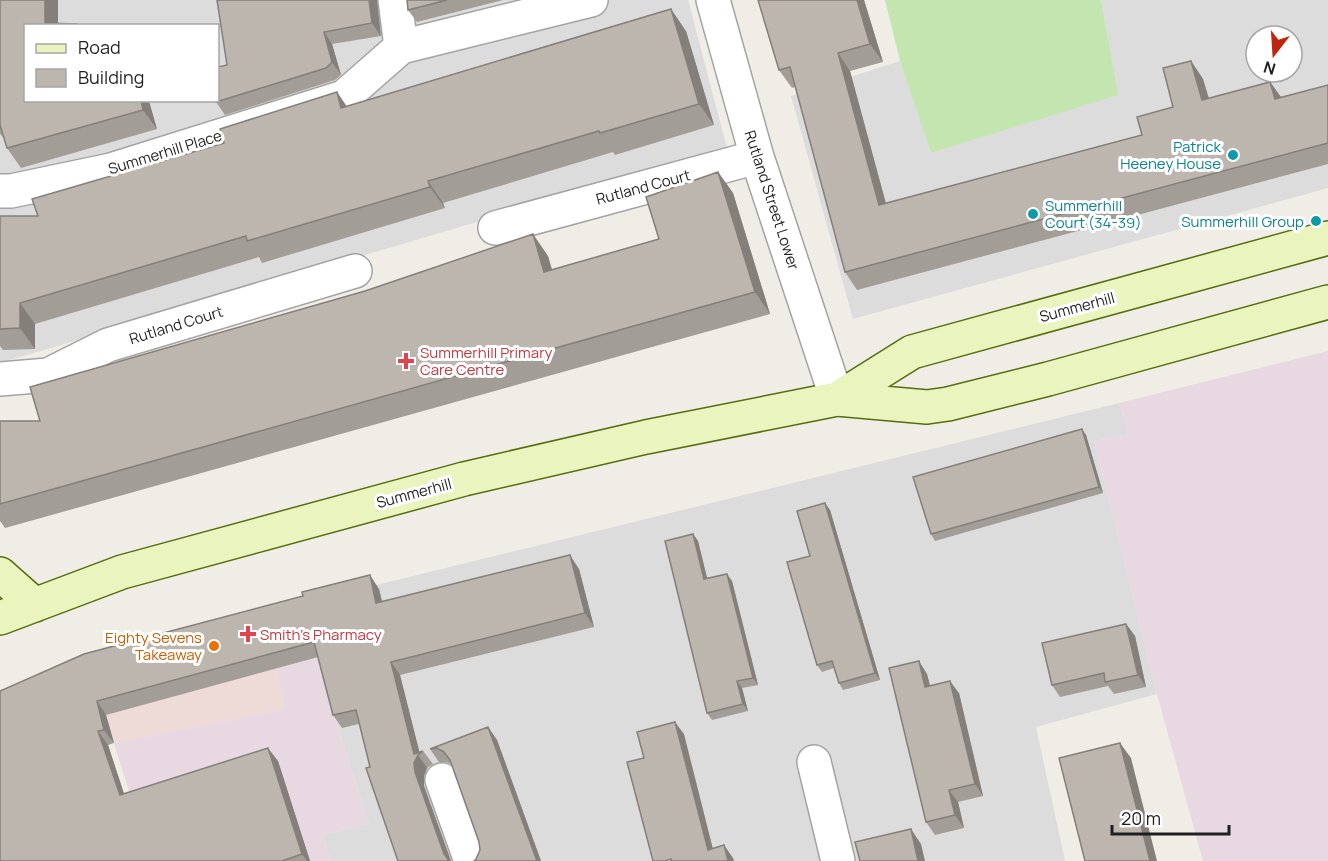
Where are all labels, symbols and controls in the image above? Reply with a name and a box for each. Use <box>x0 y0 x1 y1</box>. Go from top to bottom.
legend <box>24 24 219 102</box>
north arrow <box>1244 24 1304 84</box>
text: Road <box>78 35 121 59</box>
text: N <box>1261 56 1278 81</box>
text: Building <box>78 65 144 89</box>
street label: Summerhill Place <box>106 125 225 179</box>
street label: Rutland Street Lower <box>740 127 805 273</box>
place label: Patrick Heeney House <box>1120 136 1222 174</box>
marker: Patrick Heeney House <box>1226 148 1240 162</box>
street label: Rutland Court <box>593 164 693 210</box>
place label: Summerhill Court (34-39) <box>1045 195 1142 233</box>
marker: Summerhill Court (34-39) <box>1026 207 1040 221</box>
place label: Summerhill Group <box>1181 211 1304 232</box>
marker: Summerhill Group <box>1309 214 1323 228</box>
street label: Summerhill <box>1037 287 1117 327</box>
street label: Rutland Court <box>127 301 225 349</box>
place label: Summerhill Primary Care Centre <box>420 342 552 380</box>
marker: Summerhill Primary Care Centre <box>397 352 415 370</box>
street label: Summerhill <box>374 473 454 513</box>
place label: Smith's Pharmacy <box>260 624 382 645</box>
place label: Eighty Sevens Takeaway <box>105 627 202 665</box>
marker: Smith's Pharmacy <box>241 627 255 641</box>
marker: Eighty Sevens Takeaway <box>207 639 221 653</box>
scale bar <box>1112 798 1229 836</box>
text: 20 m <box>1121 806 1161 830</box>

